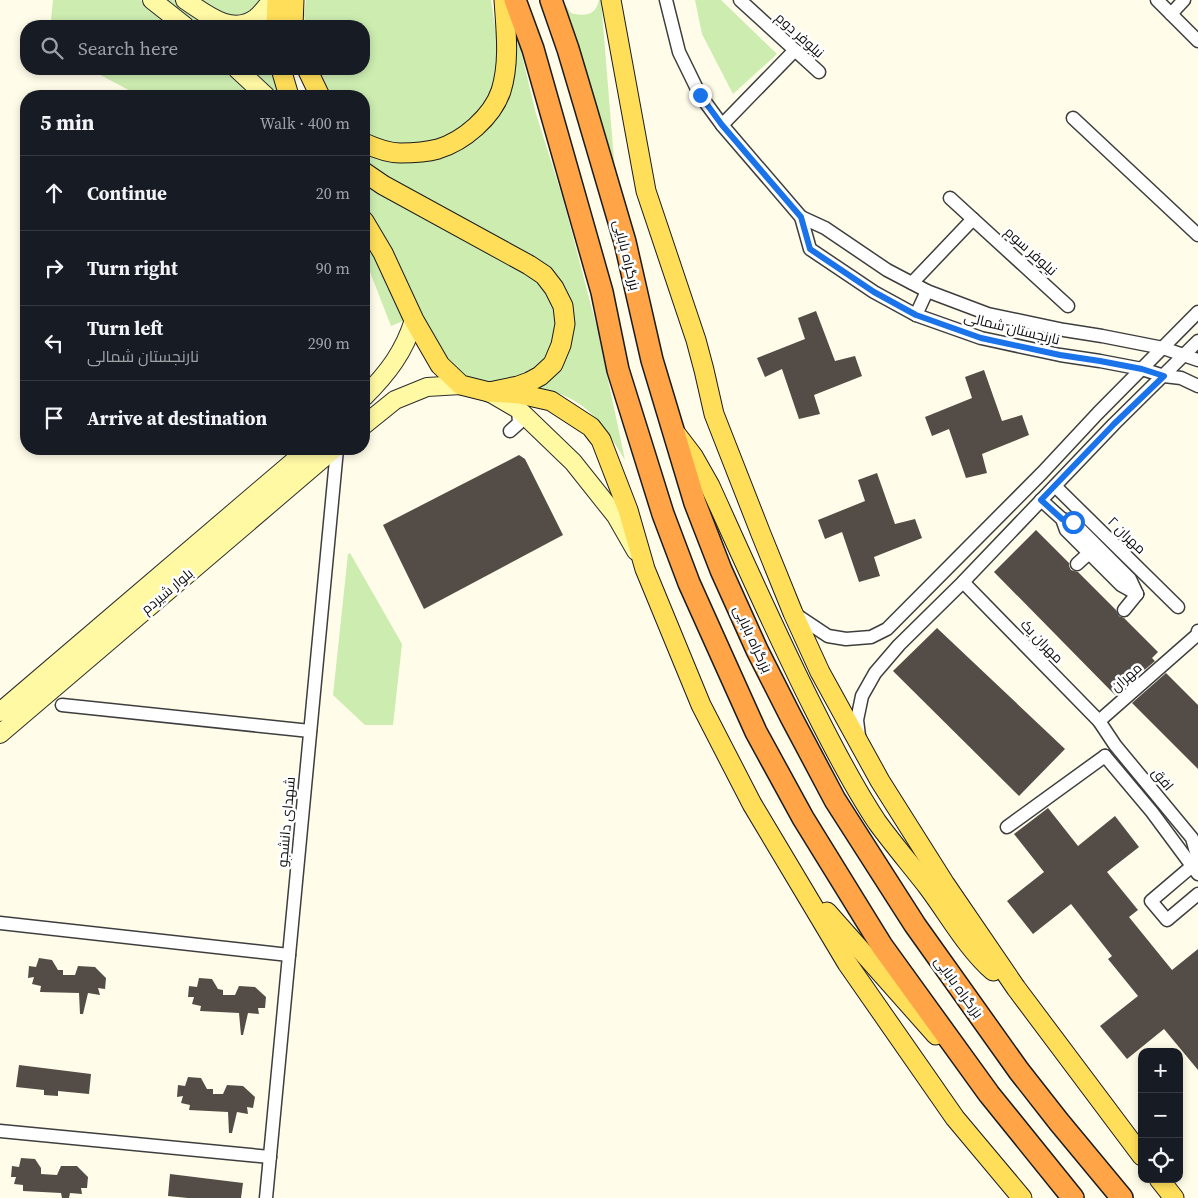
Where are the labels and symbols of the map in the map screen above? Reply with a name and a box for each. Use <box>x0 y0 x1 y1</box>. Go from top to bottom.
street label: نیلوفر دوم <box>771 8 829 62</box>
route end <box>689 84 712 107</box>
street label: بزرگراه بابایی <box>609 217 645 293</box>
street label: نیلوفر سوم <box>1000 222 1062 280</box>
street label: نارنجستان شمالی <box>962 306 1062 350</box>
route start <box>1062 511 1085 534</box>
street label: مهران ۲ <box>1103 512 1151 558</box>
street label: بلوار شیردم <box>137 563 197 619</box>
street label: بزرگراه بابایی <box>729 602 777 676</box>
street label: مهران یک <box>1016 615 1068 667</box>
street label: مهران <box>1106 658 1146 696</box>
street label: افق <box>1147 763 1179 795</box>
street label: شهدای دانشجو <box>272 776 300 868</box>
street label: بزرگراه بابایی <box>930 952 988 1022</box>

